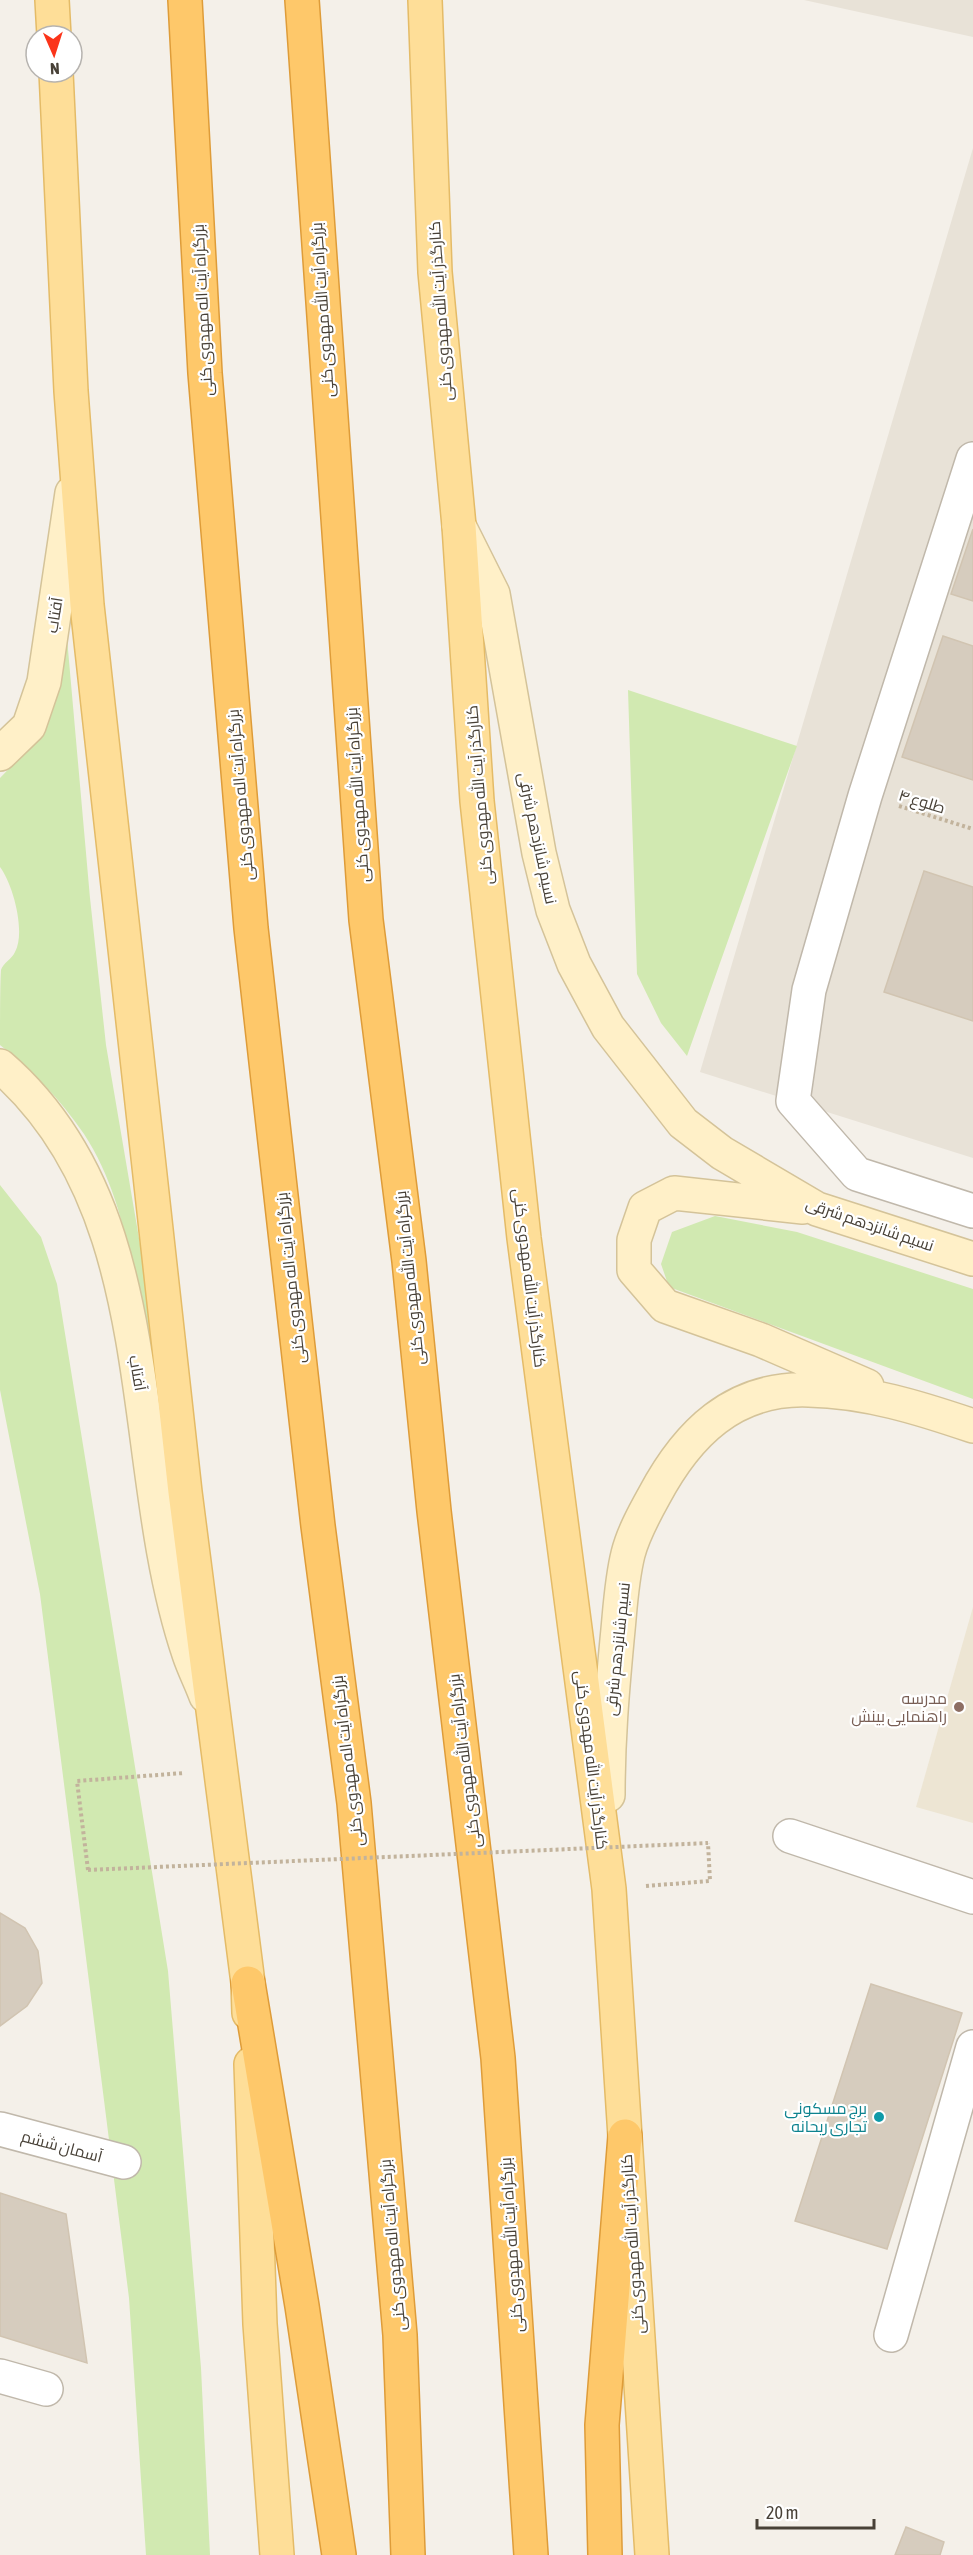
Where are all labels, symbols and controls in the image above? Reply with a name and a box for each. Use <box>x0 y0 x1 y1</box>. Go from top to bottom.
north arrow <box>24 24 84 84</box>
text: N <box>50 60 60 78</box>
street label: کنارگذر آیت الله مهدوی کنی <box>424 220 457 402</box>
street label: بزرگراه آیت الله مهدوی کنی <box>306 222 339 398</box>
street label: بزرگراه آیت اله مهدوی کنی <box>189 223 217 396</box>
street label: آفتاب <box>42 595 67 634</box>
street label: کنارگذر آیت الله مهدوی کنی <box>461 704 498 886</box>
street label: بزرگراه آیت الله مهدوی کنی <box>341 707 374 883</box>
street label: بزرگراه آیت اله مهدوی کنی <box>224 708 258 882</box>
street label: نسیم شانزدهم شرقی <box>512 771 561 906</box>
street label: طلوع ۴ <box>896 785 947 819</box>
street label: کنارگذر آیت الله مهدوی کنی <box>508 1187 551 1369</box>
street label: بزرگراه آیت الله مهدوی کنی <box>390 1190 429 1366</box>
street label: بزرگراه آیت اله مهدوی کنی <box>272 1191 310 1365</box>
street label: نسیم شانزدهم شرقی <box>803 1194 936 1257</box>
street label: آفتاب <box>125 1354 150 1393</box>
street label: نسیم شانزدهم شرقی <box>601 1581 636 1717</box>
street label: کنارگذر آیت الله مهدوی کنی <box>570 1669 613 1851</box>
street label: بزرگراه آیت الله مهدوی کنی <box>443 1673 486 1849</box>
street label: بزرگراه آیت اله مهدوی کنی <box>328 1674 368 1848</box>
place label: مدرسه راهنمایی بینش <box>851 1689 947 1727</box>
marker: مدرسه راهنمایی بینش <box>952 1700 966 1714</box>
place label: برج مسکونی تجاری ریحانه <box>784 2099 868 2137</box>
marker: برج مسکونی تجاری ریحانه <box>872 2110 886 2124</box>
street label: آسمان ششم <box>19 2127 105 2169</box>
street label: کنارگذر آیت الله مهدوی کنی <box>616 2153 649 2335</box>
street label: بزرگراه آیت الله مهدوی کنی <box>495 2157 528 2333</box>
street label: بزرگراه آیت اله مهدوی کنی <box>376 2158 410 2332</box>
scale bar <box>757 2492 874 2530</box>
text: 20 m <box>766 2502 798 2523</box>

